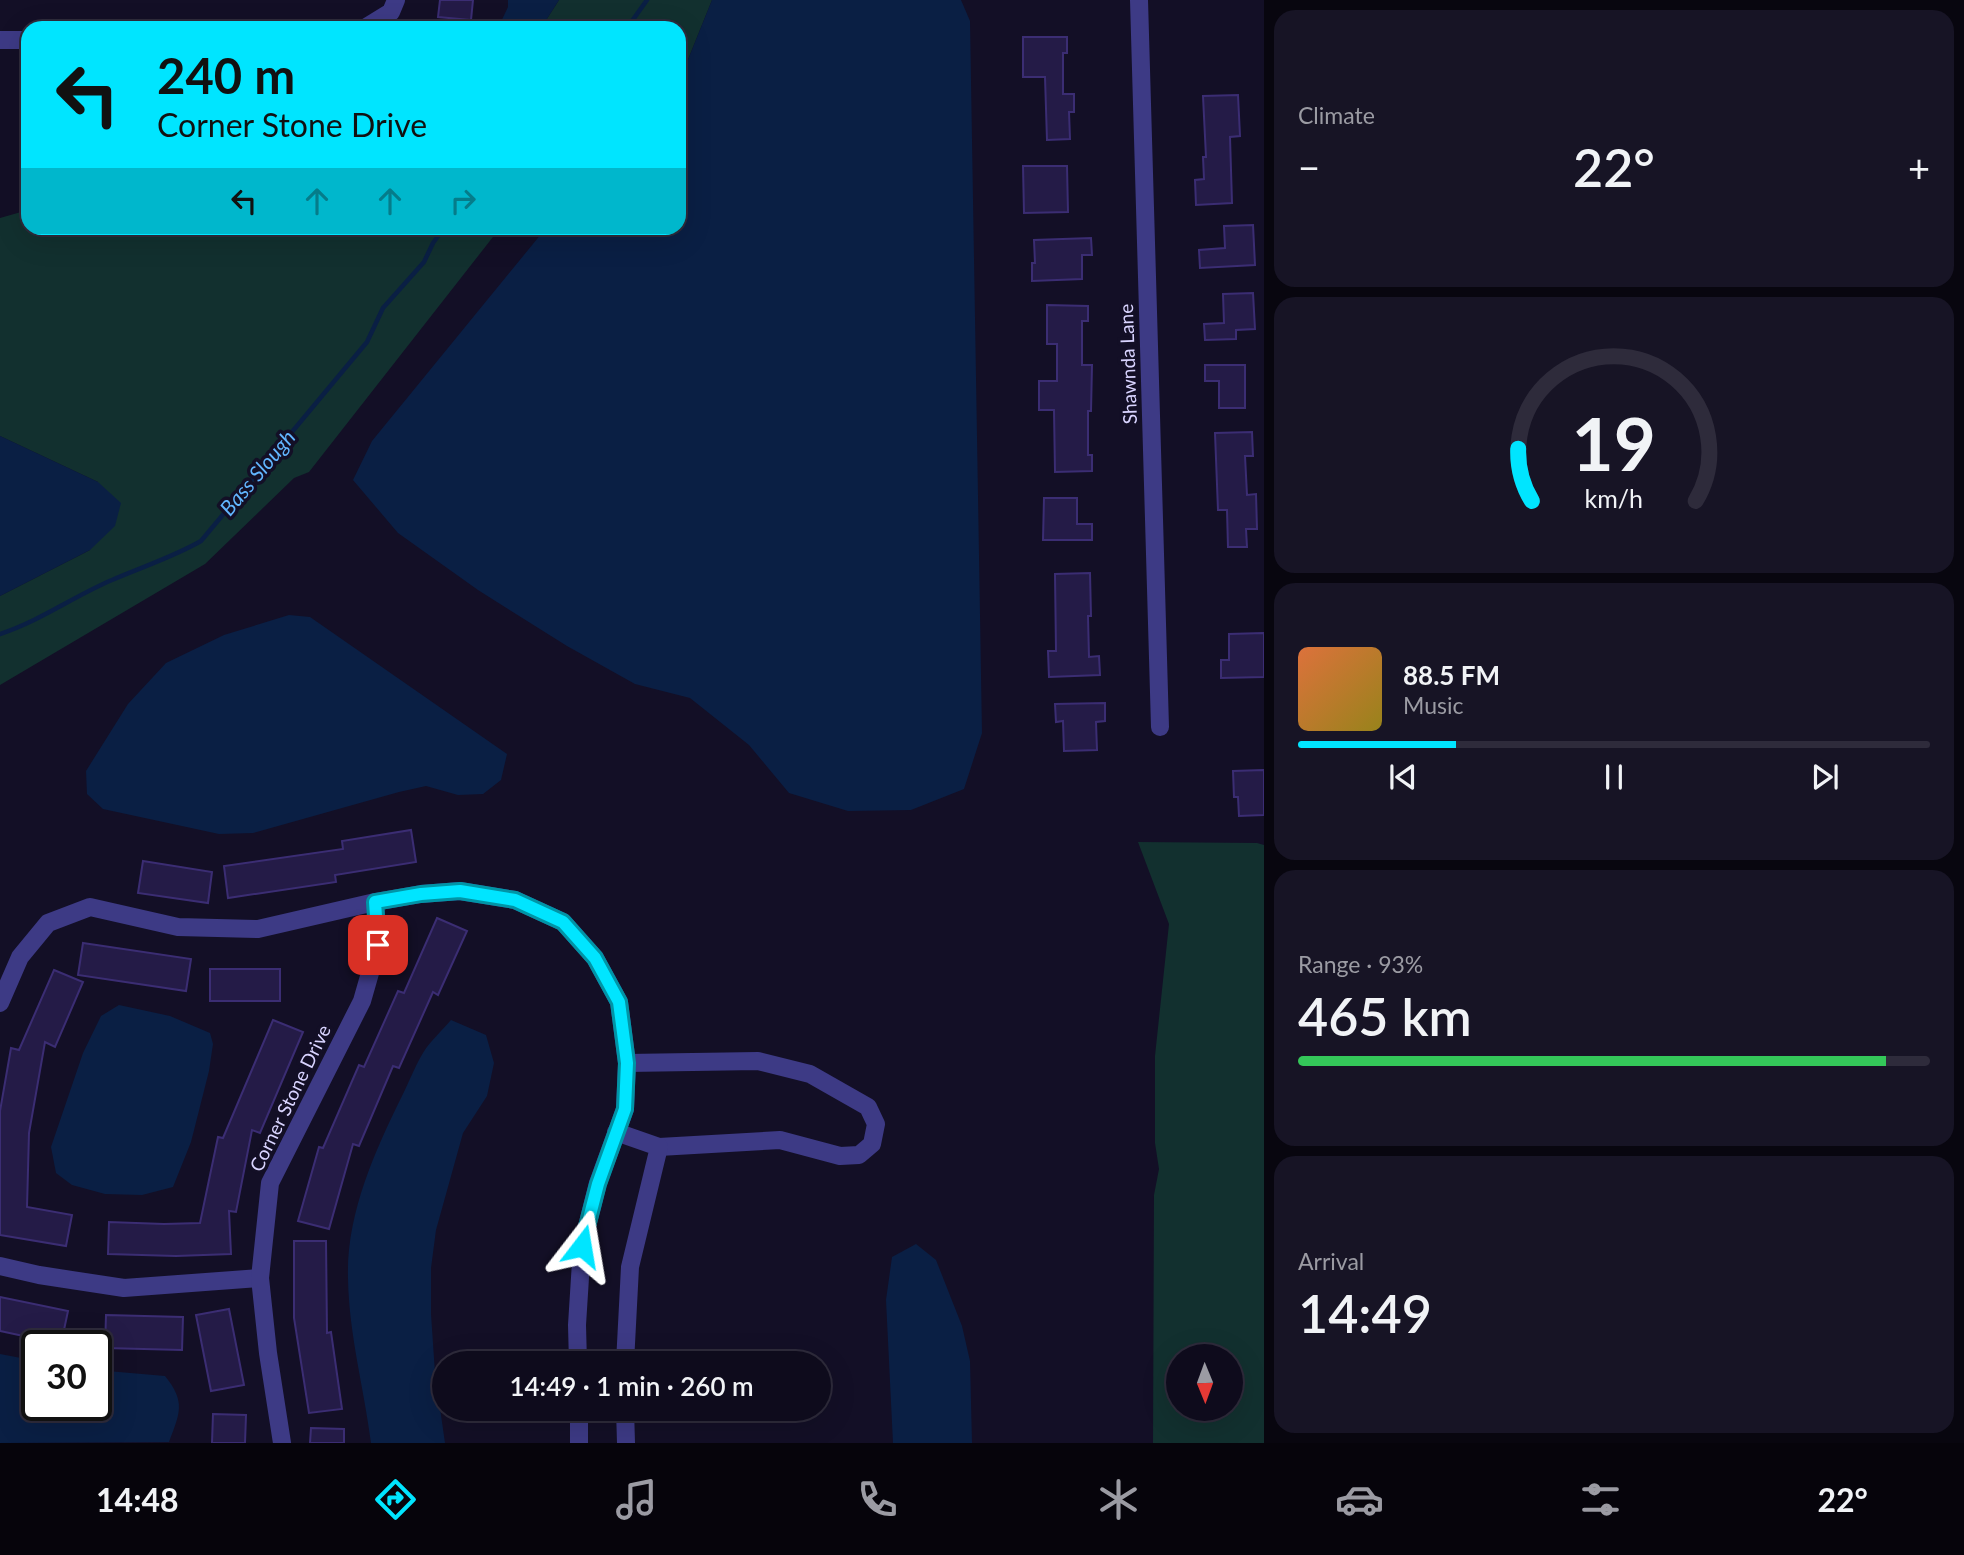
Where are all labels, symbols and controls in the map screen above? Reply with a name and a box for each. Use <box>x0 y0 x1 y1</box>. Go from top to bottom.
text: 240 m <box>157 46 295 104</box>
icon: left <box>42 49 133 140</box>
text: Climate <box>1298 101 1375 129</box>
text: Corner Stone Drive <box>157 105 427 144</box>
text: 22° <box>1573 136 1655 198</box>
text: − <box>1298 144 1320 190</box>
text: + <box>1908 144 1930 190</box>
icon: left <box>225 182 263 220</box>
icon: ahead <box>298 182 336 220</box>
icon: ahead <box>371 182 409 220</box>
icon: right <box>444 182 482 220</box>
street label: Shawnda Lane <box>1114 303 1141 425</box>
text: 19 <box>1572 399 1656 487</box>
water label: Bass Slough <box>214 424 300 520</box>
text: km/h <box>1585 483 1643 513</box>
text: 88.5 FM <box>1403 659 1500 691</box>
text: Music <box>1403 691 1463 719</box>
icon: previous <box>1384 758 1422 796</box>
icon: pause <box>1595 758 1633 796</box>
icon: next <box>1806 758 1844 796</box>
pin <box>348 915 408 975</box>
icon: arrive <box>359 926 397 964</box>
text: Range · 93% <box>1298 950 1423 978</box>
text: 465 km <box>1298 985 1472 1047</box>
street label: Corner Stone Drive <box>244 1021 335 1175</box>
position arrow <box>545 1209 619 1283</box>
text: Arrival <box>1298 1247 1364 1275</box>
text: 14:49 <box>1298 1282 1432 1344</box>
speed limit sign: 30 <box>21 1330 112 1421</box>
north arrow <box>1166 1344 1242 1421</box>
map controls <box>1166 1344 1243 1421</box>
text: 14:49 · 1 min · 260 m <box>509 1370 754 1402</box>
icon: directions <box>371 1475 420 1524</box>
icon: music <box>612 1475 661 1524</box>
icon: phone <box>853 1475 902 1524</box>
icon: climate <box>1094 1475 1143 1524</box>
icon: car <box>1335 1475 1384 1524</box>
icon: filters <box>1576 1475 1625 1524</box>
text: 14:48 <box>96 1480 179 1519</box>
text: 22° <box>1817 1480 1868 1519</box>

